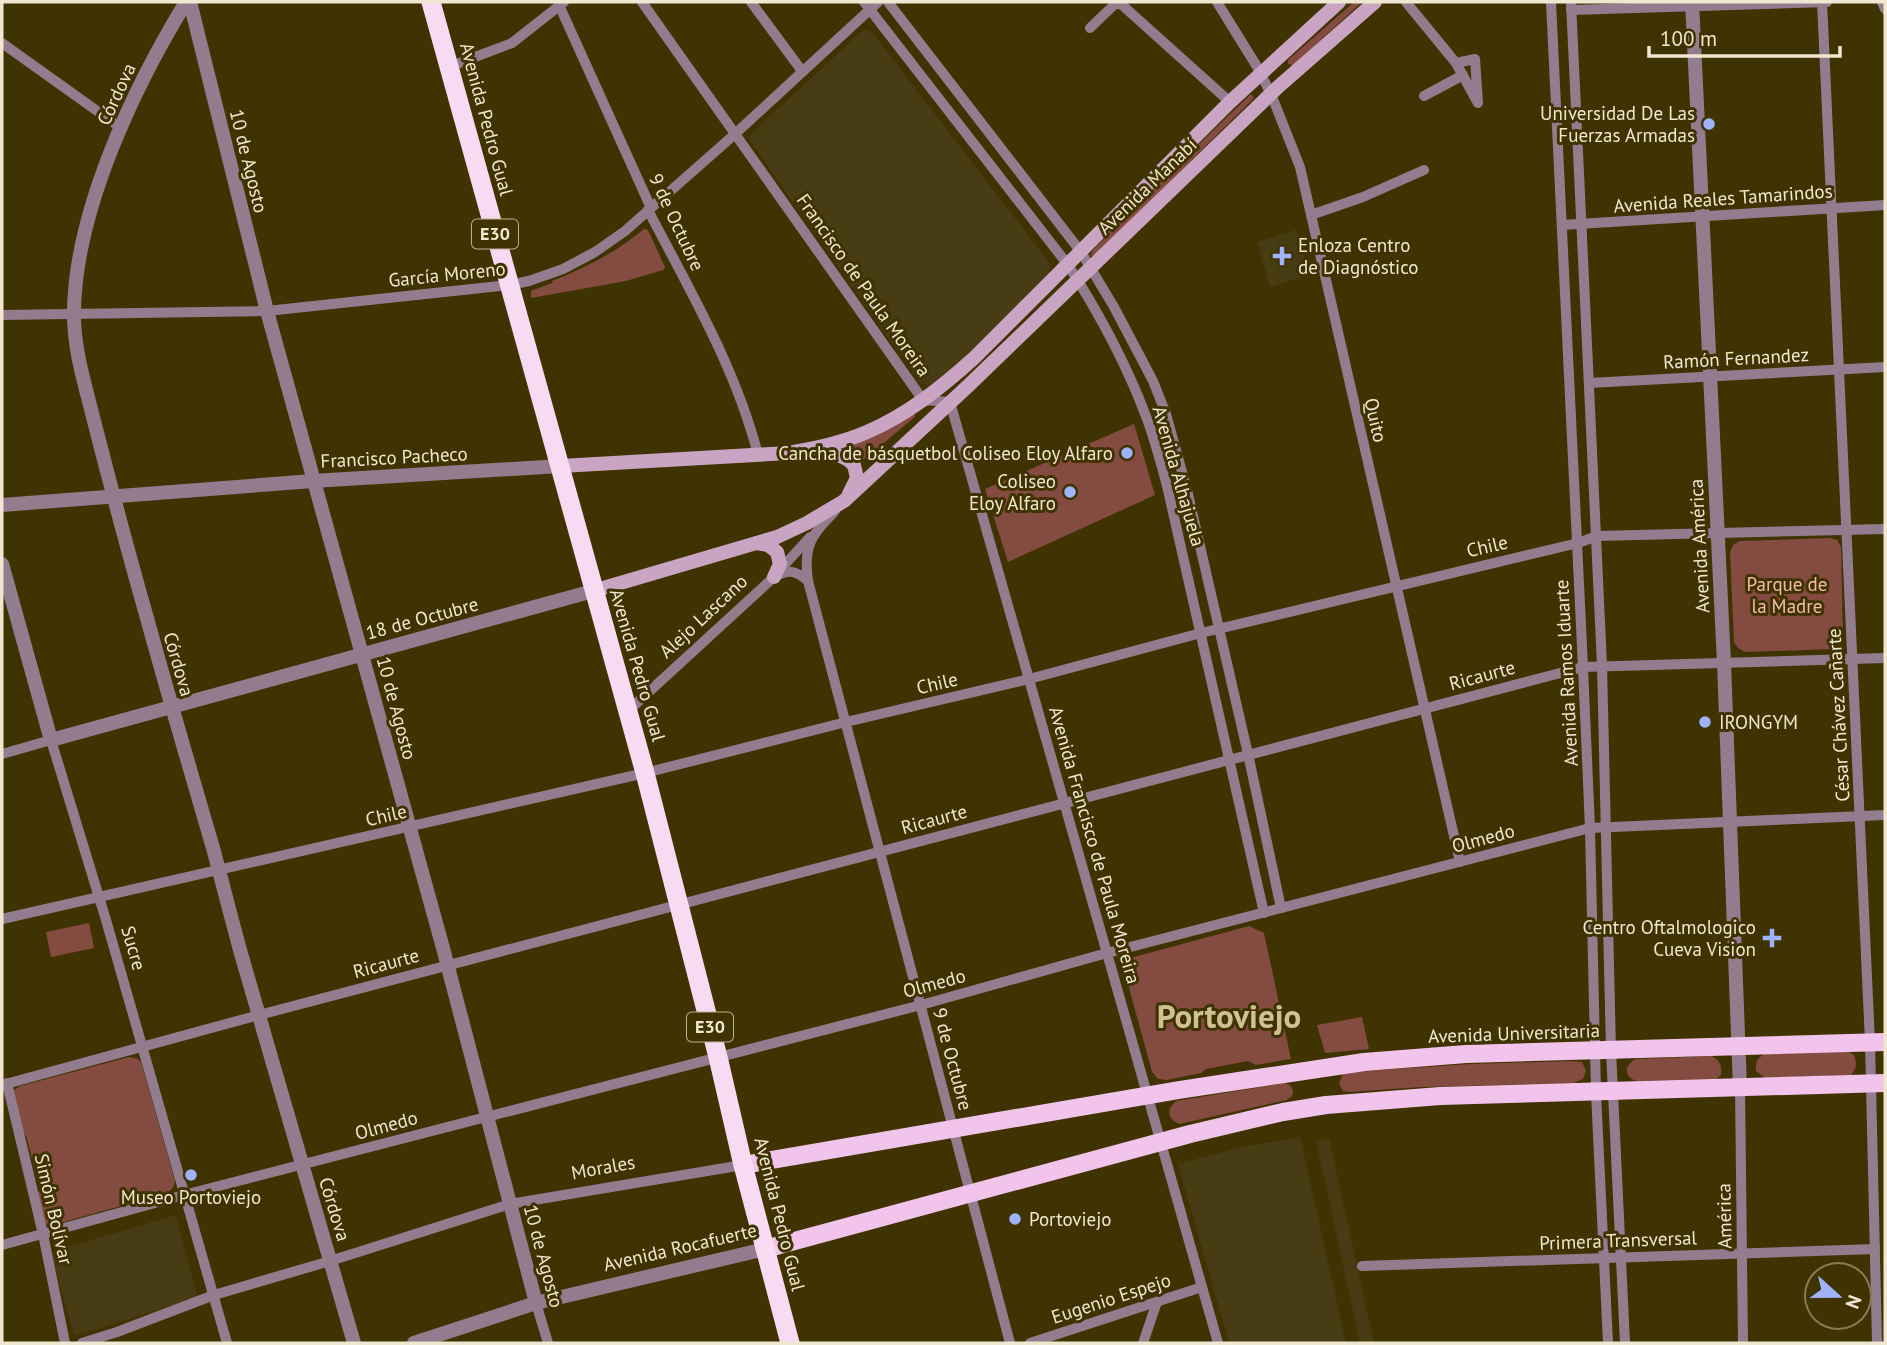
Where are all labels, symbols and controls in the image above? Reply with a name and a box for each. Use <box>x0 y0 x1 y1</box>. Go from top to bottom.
scale bar <box>1649 14 1840 58</box>
text: 100 m <box>1660 25 1717 52</box>
street label: Avenida Pedro Gual <box>455 40 519 199</box>
street label: Córdova <box>91 59 141 129</box>
place label: Universidad De Las Fuerzas Armadas <box>1540 101 1695 147</box>
street label: 10 de Agosto <box>225 107 273 215</box>
marker: Universidad De Las Fuerzas Armadas <box>1701 116 1717 132</box>
street label: Avenida Manabí <box>1092 133 1202 239</box>
street label: 9 de Octubre <box>644 169 710 275</box>
street label: Avenida Reales Tamarindos <box>1613 178 1833 218</box>
street label: Francisco de Paula Moreira <box>792 189 936 381</box>
road number: E30 <box>472 220 518 248</box>
place label: Enloza Centro de Diagnóstico <box>1298 233 1419 279</box>
marker: Enloza Centro de Diagnóstico <box>1272 246 1292 266</box>
street label: García Moreno <box>387 256 507 292</box>
street label: Ramón Fernandez <box>1663 342 1809 374</box>
street label: Quito <box>1359 395 1393 445</box>
street label: Avenida Alhajuela <box>1147 403 1211 549</box>
street label: Francisco Pacheco <box>320 441 468 473</box>
place label: Cancha de básquetbol Coliseo Eloy Alfaro <box>778 441 1113 465</box>
marker: Cancha de básquetbol Coliseo Eloy Alfaro <box>1119 445 1135 461</box>
place label: Coliseo Eloy Alfaro <box>969 469 1056 515</box>
street label: Avenida América <box>1683 478 1715 614</box>
marker: Coliseo Eloy Alfaro <box>1062 484 1078 500</box>
street label: Chile <box>1464 530 1510 562</box>
street label: Alejo Lascano <box>654 569 752 663</box>
park label: Parque de la Madre <box>1747 572 1827 618</box>
street label: Avenida Ramos Iduarte <box>1549 579 1583 767</box>
street label: Avenida Pedro Gual <box>605 586 671 745</box>
street label: 18 de Octubre <box>363 591 481 645</box>
street label: César Chávez Cañarte <box>1821 628 1855 802</box>
street label: Córdova <box>158 629 200 699</box>
street label: 10 de Agosto <box>372 654 422 762</box>
street label: Ricaurte <box>1446 655 1518 695</box>
street label: Chile <box>914 667 960 699</box>
street label: Avenida Francisco de Paula Moreira <box>1044 704 1146 986</box>
place label: IRONGYM <box>1719 710 1798 734</box>
marker: IRONGYM <box>1697 714 1713 730</box>
street label: Chile <box>363 799 409 831</box>
street label: Ricaurte <box>898 799 970 839</box>
street label: Olmedo <box>1449 818 1517 858</box>
place label: Centro Oftalmologico Cueva Vision <box>1582 915 1756 961</box>
street label: Sucre <box>116 923 152 973</box>
marker: Centro Oftalmologico Cueva Vision <box>1762 928 1782 948</box>
street label: Ricaurte <box>350 943 422 983</box>
street label: Olmedo <box>900 963 968 1003</box>
district label: Portoviejo <box>1157 994 1301 1037</box>
street label: 9 de Octubre <box>928 1005 978 1113</box>
road number: E30 <box>687 1012 733 1042</box>
street label: Avenida Universitaria <box>1428 1018 1600 1048</box>
street label: Olmedo <box>352 1105 420 1145</box>
street label: Avenida Pedro Gual <box>749 1135 811 1294</box>
street label: Morales <box>569 1150 637 1184</box>
street label: Simón Bolívar <box>30 1151 79 1267</box>
marker: Museo Portoviejo <box>183 1167 199 1183</box>
street label: Córdova <box>314 1174 356 1244</box>
street label: América <box>1711 1183 1737 1249</box>
place label: Museo Portoviejo <box>121 1185 261 1209</box>
street label: 10 de Agosto <box>519 1202 569 1310</box>
place label: Portoviejo <box>1029 1207 1112 1231</box>
marker: Portoviejo <box>1007 1211 1023 1227</box>
street label: Avenida Rocafuerte <box>601 1218 759 1276</box>
street label: Primera Transversal <box>1539 1225 1698 1255</box>
north arrow <box>1803 1261 1873 1331</box>
street label: Eugenio Espejo <box>1048 1267 1174 1329</box>
text: N <box>1840 1292 1867 1312</box>

